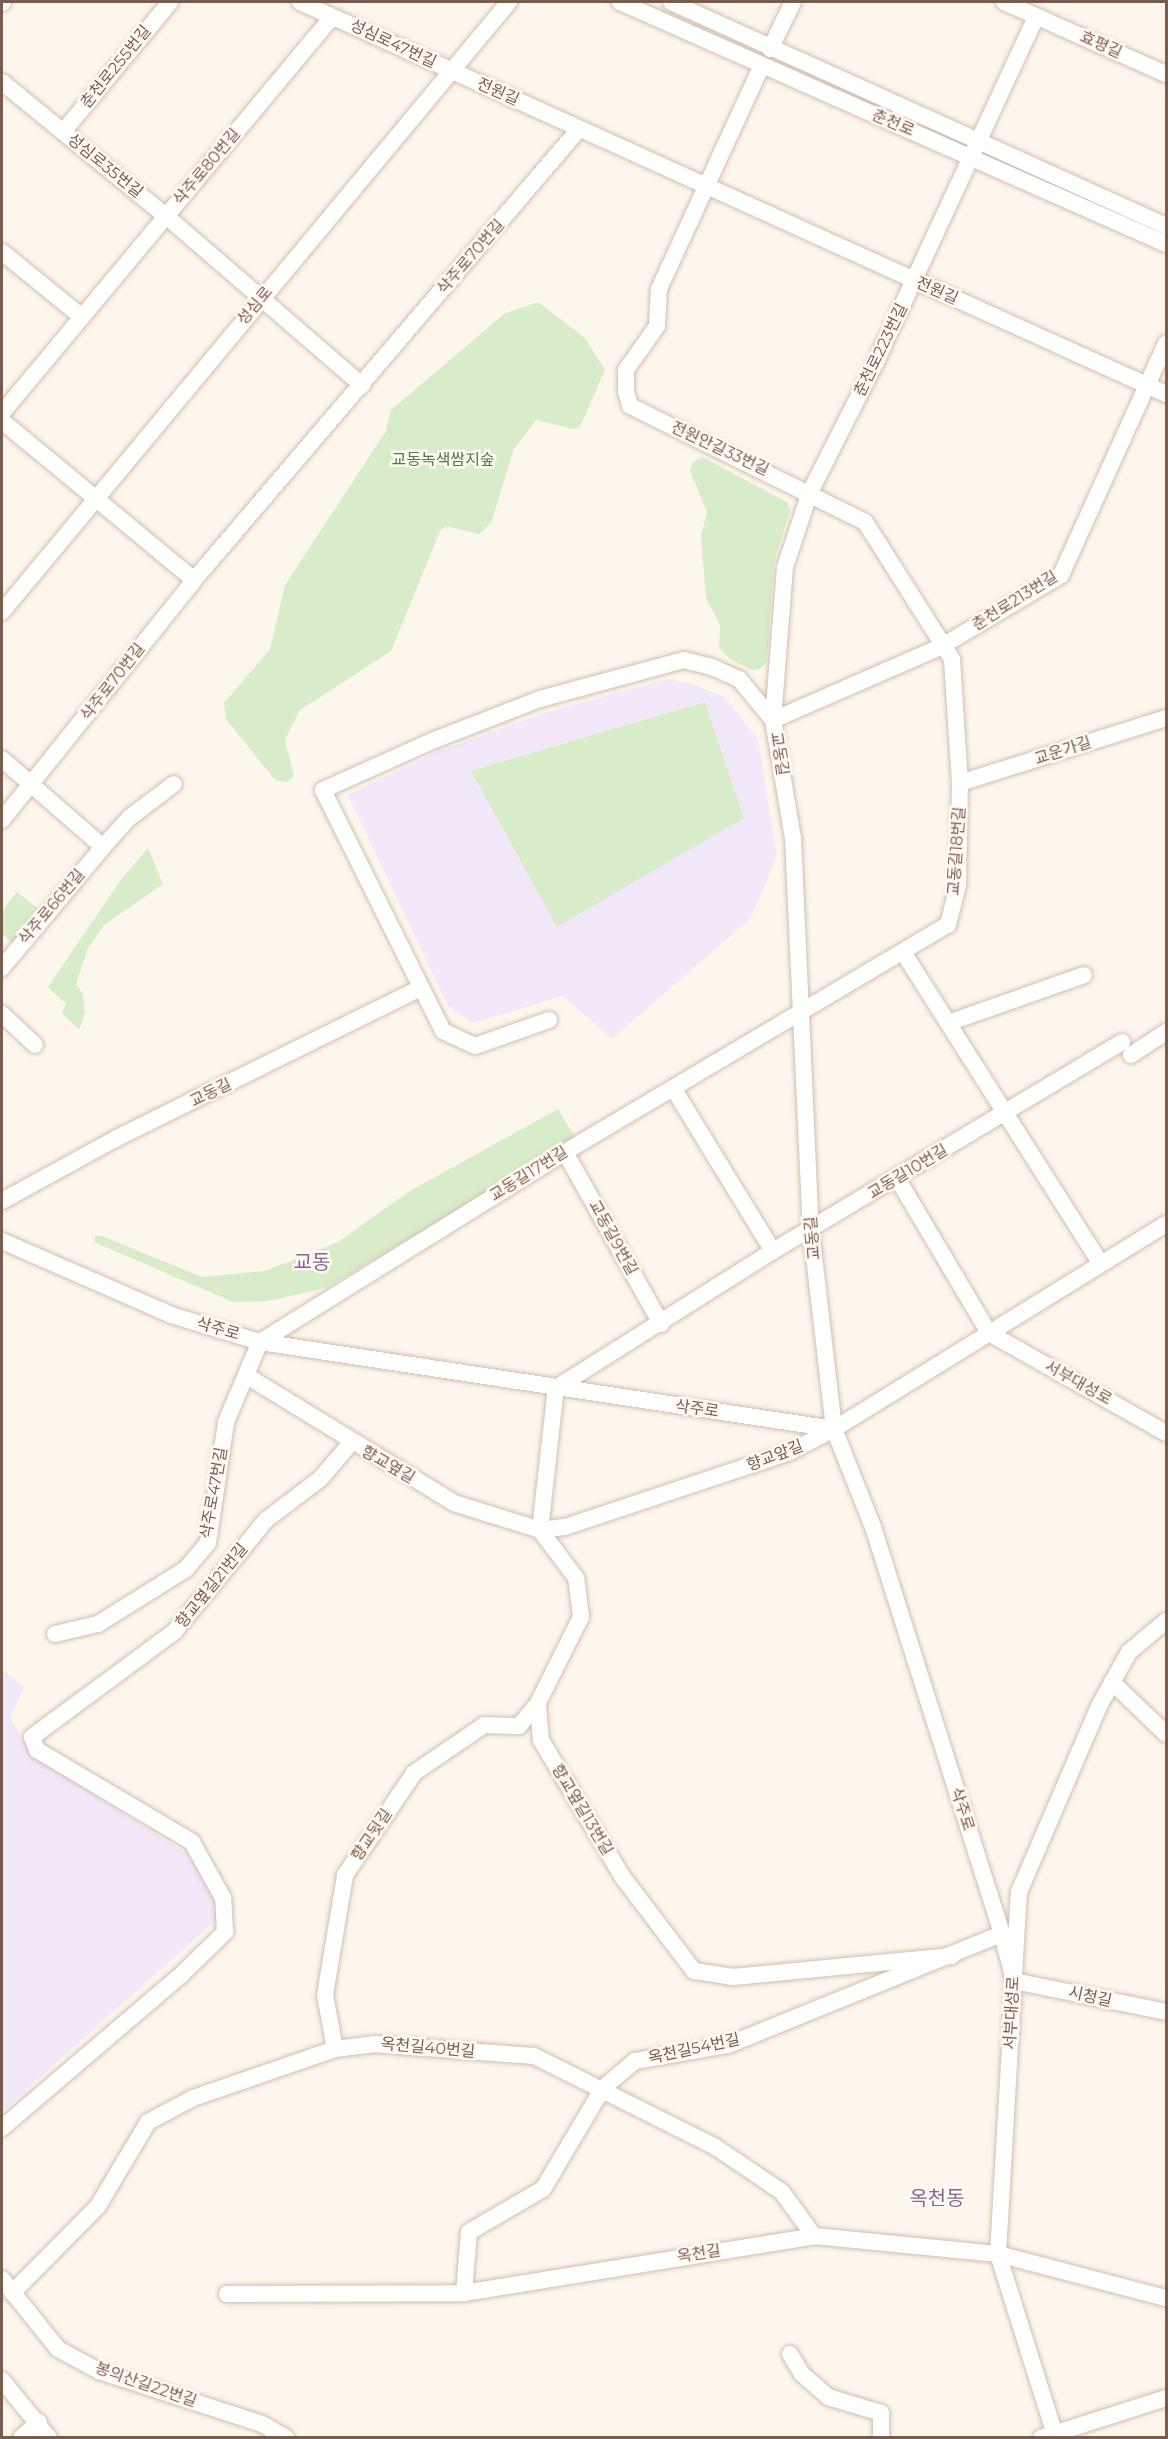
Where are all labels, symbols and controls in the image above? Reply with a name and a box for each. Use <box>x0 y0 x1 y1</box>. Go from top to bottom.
street label: 성심로47번길 <box>347 16 439 72</box>
street label: 춘천로255번길 <box>77 22 155 112</box>
street label: 효평길 <box>1077 27 1125 63</box>
street label: 전원길 <box>474 74 522 110</box>
street label: 춘천로 <box>869 106 917 140</box>
street label: 삭주로80번길 <box>169 125 245 209</box>
street label: 성심로35번길 <box>63 130 147 202</box>
street label: 삭주로70번길 <box>433 215 509 299</box>
street label: 전원길 <box>913 273 961 309</box>
street label: 성심로 <box>233 283 277 329</box>
street label: 춘천로223번길 <box>850 300 912 400</box>
street label: 전원안길33번길 <box>668 418 772 480</box>
park label: 교동녹색쌈지숲 <box>391 450 495 470</box>
street label: 춘천로213번길 <box>969 567 1061 635</box>
street label: 삭주로70번길 <box>77 639 149 725</box>
street label: 교동길 <box>766 731 792 777</box>
street label: 교운가길 <box>1032 733 1094 769</box>
street label: 교동길18번길 <box>944 806 970 896</box>
street label: 삭주로66번길 <box>15 865 89 949</box>
street label: 교동길 <box>187 1075 235 1111</box>
street label: 교동길10번길 <box>864 1141 952 1203</box>
street label: 교동길17번길 <box>486 1142 572 1206</box>
street label: 교동길9번길 <box>584 1197 642 1279</box>
street label: 교동길 <box>802 1215 824 1261</box>
district label: 교동 <box>294 1250 330 1274</box>
street label: 삭주로 <box>194 1314 242 1344</box>
street label: 서부대성로 <box>1041 1357 1115 1409</box>
street label: 삭주로 <box>674 1396 720 1422</box>
street label: 향교앞길 <box>744 1436 806 1476</box>
street label: 향교옆길 <box>358 1442 418 1488</box>
street label: 삭주로47번길 <box>196 1446 232 1540</box>
street label: 향교옆길21번길 <box>172 1540 252 1632</box>
street label: 향교옆길13번길 <box>547 1761 617 1859</box>
street label: 삭주로 <box>946 1785 978 1833</box>
street label: 향교뒷길 <box>348 1805 396 1865</box>
street label: 서부대성로 <box>1000 1976 1024 2050</box>
street label: 시청길 <box>1066 1983 1114 2011</box>
street label: 옥천길54번길 <box>646 2030 742 2068</box>
street label: 옥천길40번길 <box>380 2034 476 2062</box>
district label: 옥천동 <box>909 2186 965 2210</box>
street label: 옥천길 <box>676 2241 722 2267</box>
street label: 봉의산길22번길 <box>93 2359 199 2411</box>

